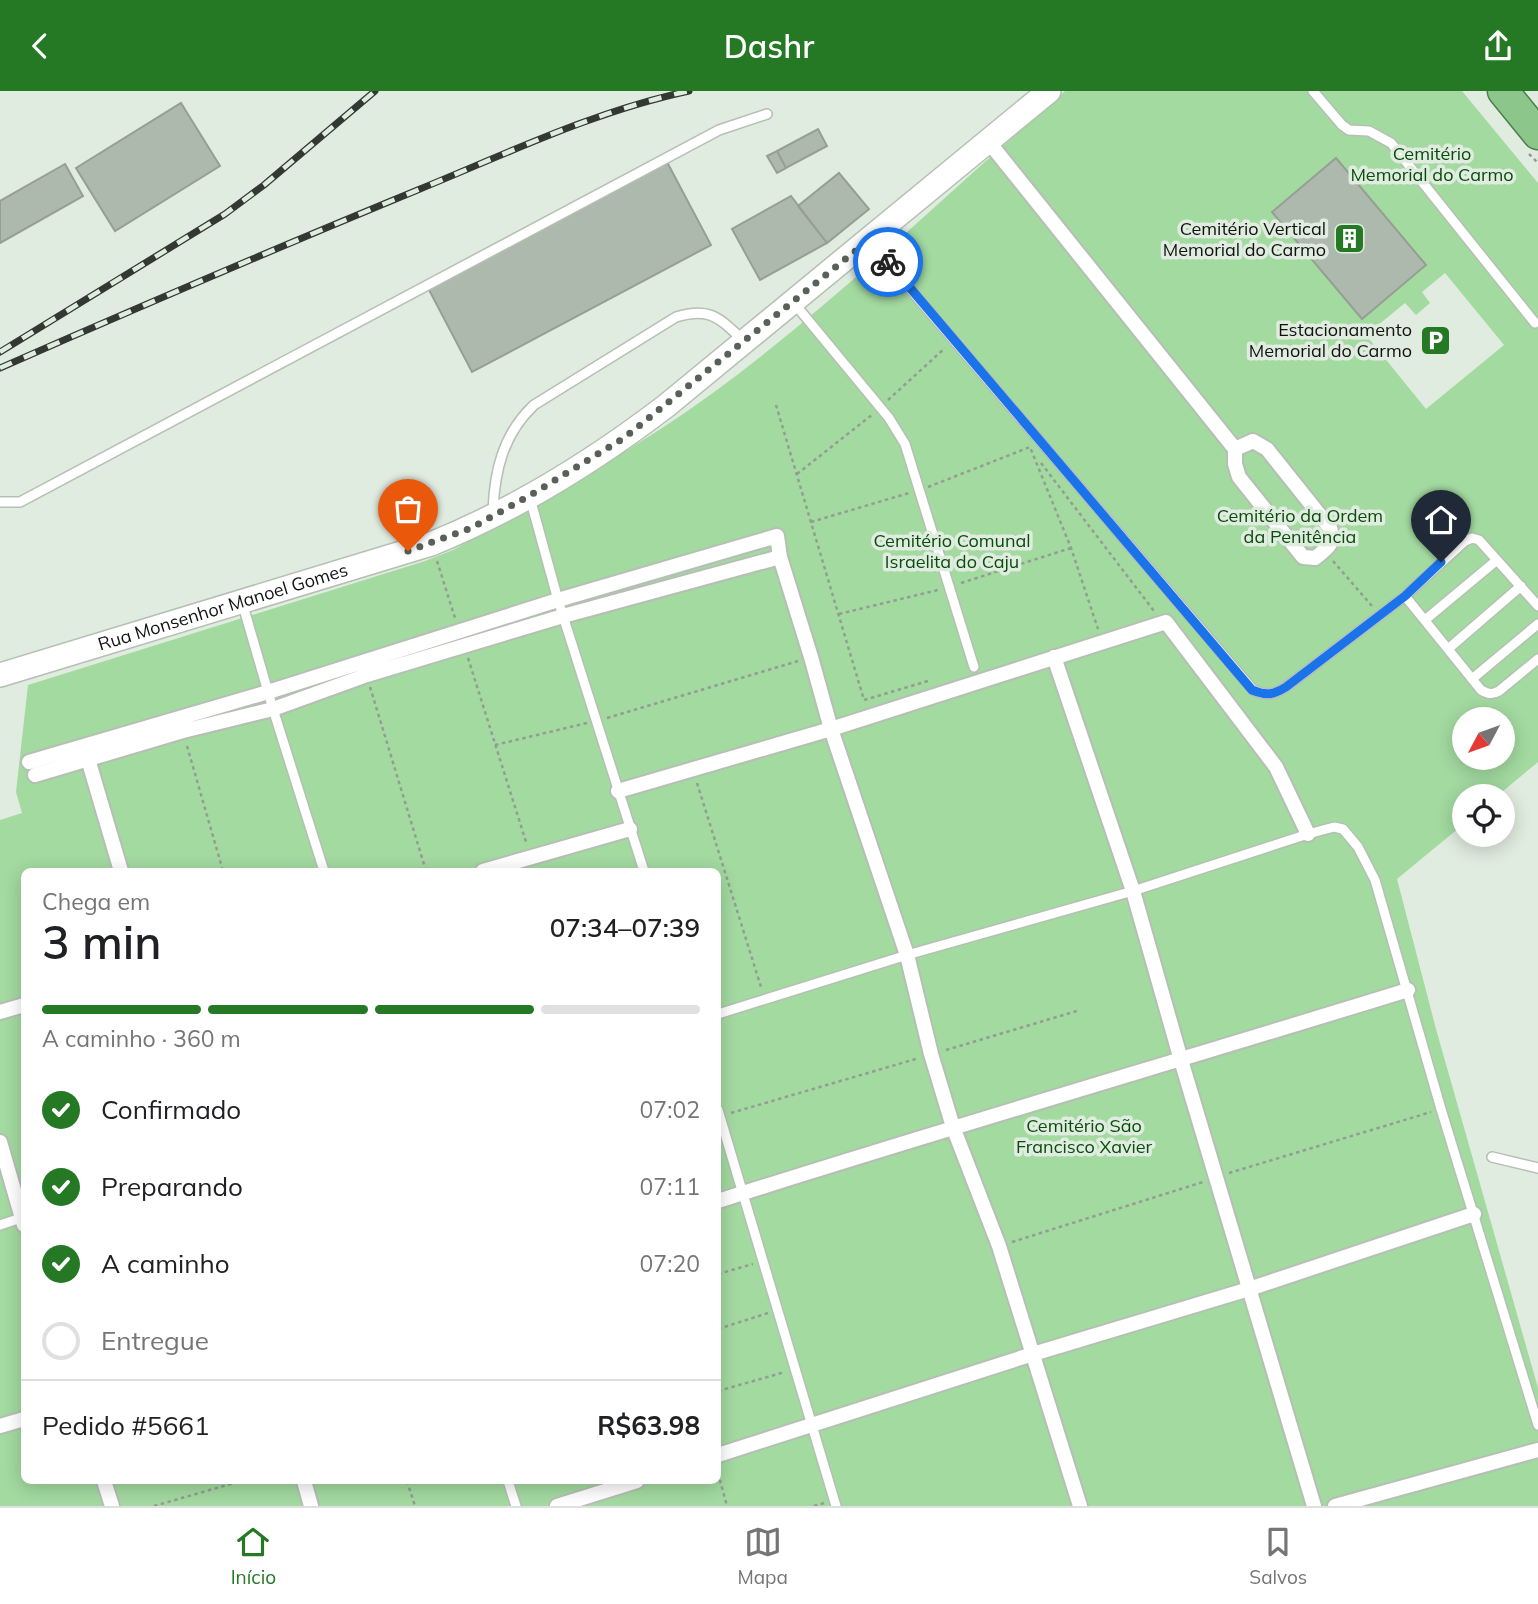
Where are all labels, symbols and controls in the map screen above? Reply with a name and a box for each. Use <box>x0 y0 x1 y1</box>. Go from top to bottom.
text: Dashr <box>724 26 814 66</box>
icon: back <box>21 27 59 65</box>
icon: share <box>1479 27 1517 65</box>
park label: Cemitério Memorial do Carmo <box>1350 142 1514 186</box>
place label: Cemitério Vertical Memorial do Carmo <box>1163 217 1326 261</box>
building icon: Cemitério Vertical Memorial do Carmo <box>1332 222 1366 256</box>
courier <box>853 227 923 297</box>
icon: bike <box>869 243 907 281</box>
place label: Estacionamento Memorial do Carmo <box>1249 318 1412 362</box>
parking icon: Estacionamento Memorial do Carmo <box>1418 323 1452 357</box>
pin <box>378 479 438 551</box>
icon: bag <box>389 490 427 528</box>
pin <box>1411 490 1471 562</box>
icon: home <box>1422 501 1460 539</box>
park label: Cemitério da Ordem da Penitência <box>1217 504 1383 548</box>
park label: Cemitério Comunal Israelita do Caju <box>873 529 1031 573</box>
street label: Rua Monsenhor Manoel Gomes <box>95 558 351 656</box>
north arrow <box>1452 707 1516 770</box>
map controls <box>1452 707 1515 847</box>
button: locate <box>1452 784 1515 847</box>
text: Chega em <box>42 887 150 916</box>
text: 07:34–07:39 <box>550 911 700 944</box>
text: 3 min <box>42 913 161 971</box>
text: A caminho · 360 m <box>42 1024 241 1053</box>
icon: check <box>42 1091 80 1129</box>
text: Confirmado <box>101 1093 241 1126</box>
text: 07:02 <box>640 1095 700 1124</box>
park label: Cemitério São Francisco Xavier <box>1016 1114 1153 1158</box>
icon: check <box>42 1168 80 1206</box>
text: Preparando <box>101 1170 243 1203</box>
text: 07:11 <box>640 1172 700 1201</box>
icon: check <box>42 1245 80 1283</box>
text: A caminho <box>101 1247 230 1280</box>
text: 07:20 <box>640 1249 700 1278</box>
text: Entregue <box>101 1324 209 1357</box>
text: Pedido #5661 <box>42 1409 210 1442</box>
text: R$63.98 <box>597 1409 700 1442</box>
tab: Início <box>231 1523 276 1589</box>
tab: Mapa <box>737 1523 788 1589</box>
tab: Salvos <box>1249 1523 1307 1589</box>

